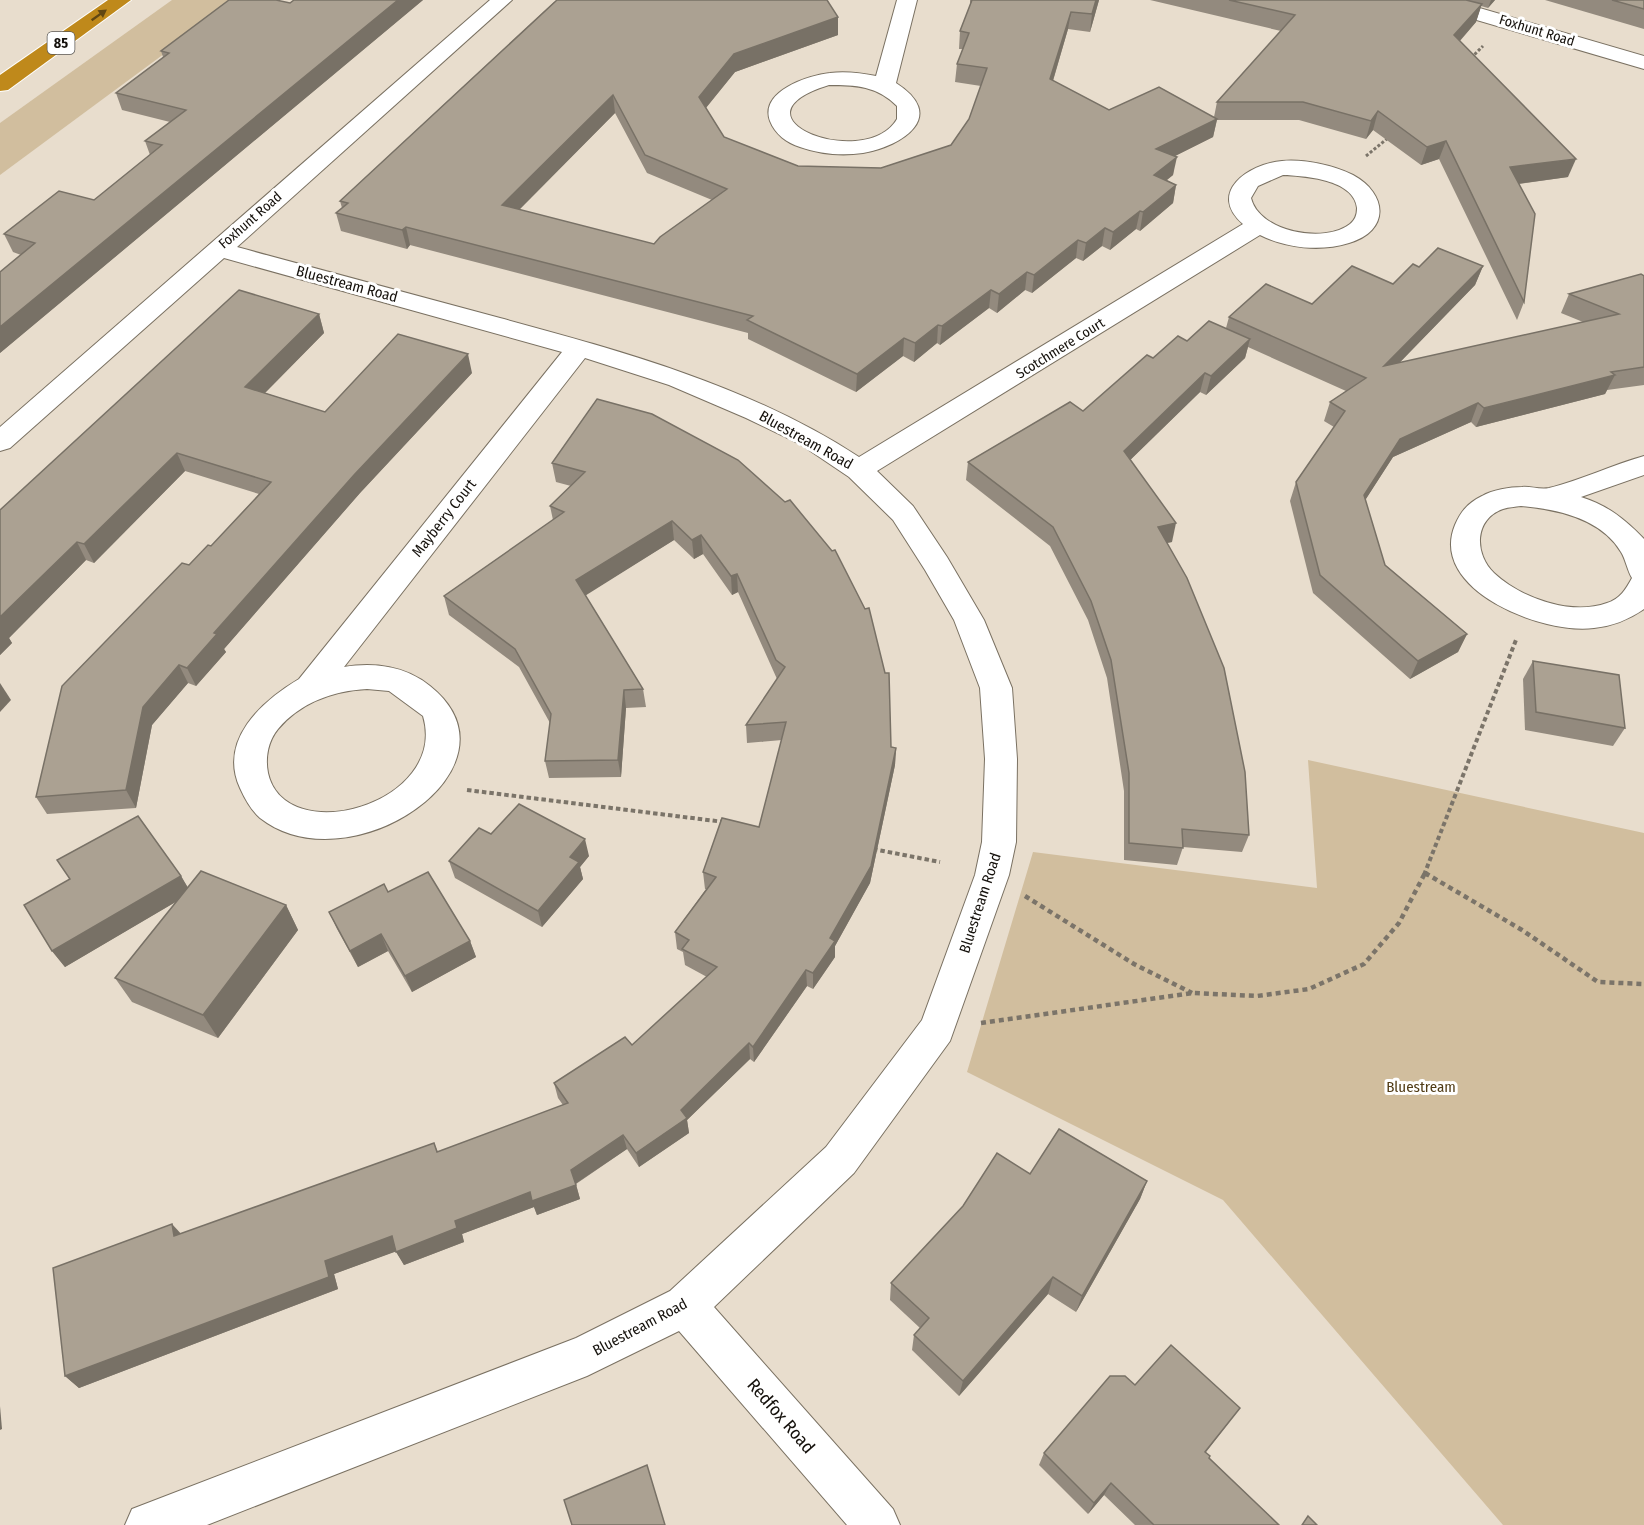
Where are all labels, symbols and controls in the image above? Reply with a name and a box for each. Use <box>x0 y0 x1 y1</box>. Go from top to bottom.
one-way arrow <box>92 10 107 22</box>
street label: Foxhunt Road <box>1497 11 1577 50</box>
road number: 85 <box>48 32 74 54</box>
street label: Foxhunt Road <box>215 188 285 252</box>
street label: Bluestream Road <box>294 262 400 306</box>
street label: Scotchmere Court <box>1013 314 1108 382</box>
street label: Bluestream Road <box>756 407 856 473</box>
street label: Mayberry Court <box>408 475 480 560</box>
street label: Bluestream Road <box>955 851 1005 955</box>
park label: Bluestream <box>1386 1078 1456 1096</box>
street label: Bluestream Road <box>590 1295 690 1359</box>
street label: Redfox Road <box>742 1374 820 1458</box>

